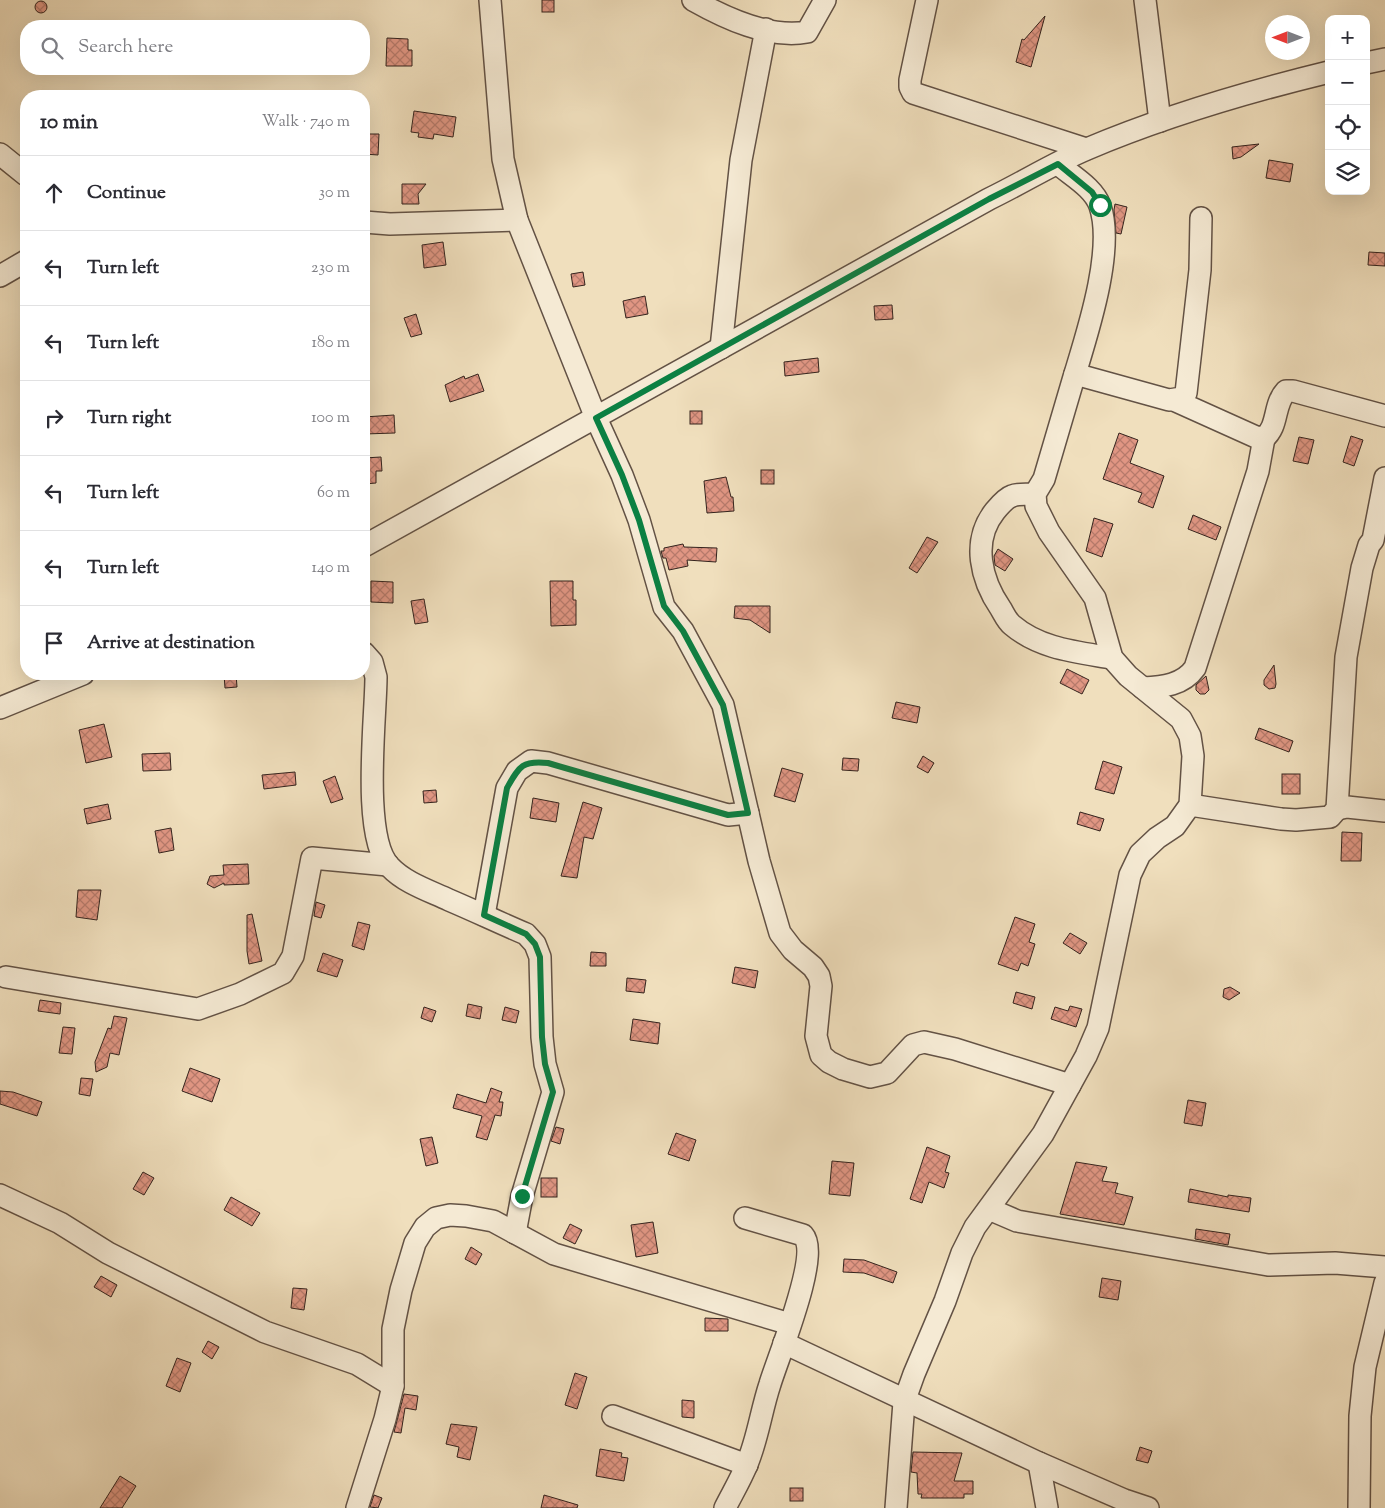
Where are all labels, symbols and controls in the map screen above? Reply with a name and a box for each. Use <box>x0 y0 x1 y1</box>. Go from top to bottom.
north arrow <box>1265 15 1310 60</box>
map controls <box>1325 15 1370 195</box>
button: + <box>1325 15 1370 60</box>
search box <box>20 20 370 75</box>
icon: search <box>38 34 66 62</box>
text: Search here <box>78 34 173 61</box>
button: − <box>1325 60 1370 105</box>
button: locate <box>1325 105 1370 150</box>
text: 10 min <box>40 108 98 138</box>
text: Walk · 740 m <box>262 111 350 134</box>
button: layers <box>1325 150 1370 195</box>
icon: ahead <box>40 179 68 207</box>
text: Continue <box>87 180 166 207</box>
text: 30 m <box>319 182 350 205</box>
route start <box>1089 194 1112 217</box>
icon: left <box>40 254 68 282</box>
text: Turn left <box>87 255 159 282</box>
text: 230 m <box>311 257 350 280</box>
icon: left <box>40 329 68 357</box>
text: Turn left <box>87 330 159 357</box>
text: 180 m <box>311 332 350 355</box>
icon: right <box>40 404 68 432</box>
text: Turn right <box>87 405 171 432</box>
text: 100 m <box>311 407 350 430</box>
icon: left <box>40 479 68 507</box>
text: Turn left <box>87 480 159 507</box>
text: 60 m <box>317 482 350 505</box>
icon: left <box>40 554 68 582</box>
text: Turn left <box>87 555 159 582</box>
text: 140 m <box>312 557 350 580</box>
icon: arrive <box>40 629 68 657</box>
text: Arrive at destination <box>87 630 255 657</box>
route end <box>511 1185 534 1208</box>

